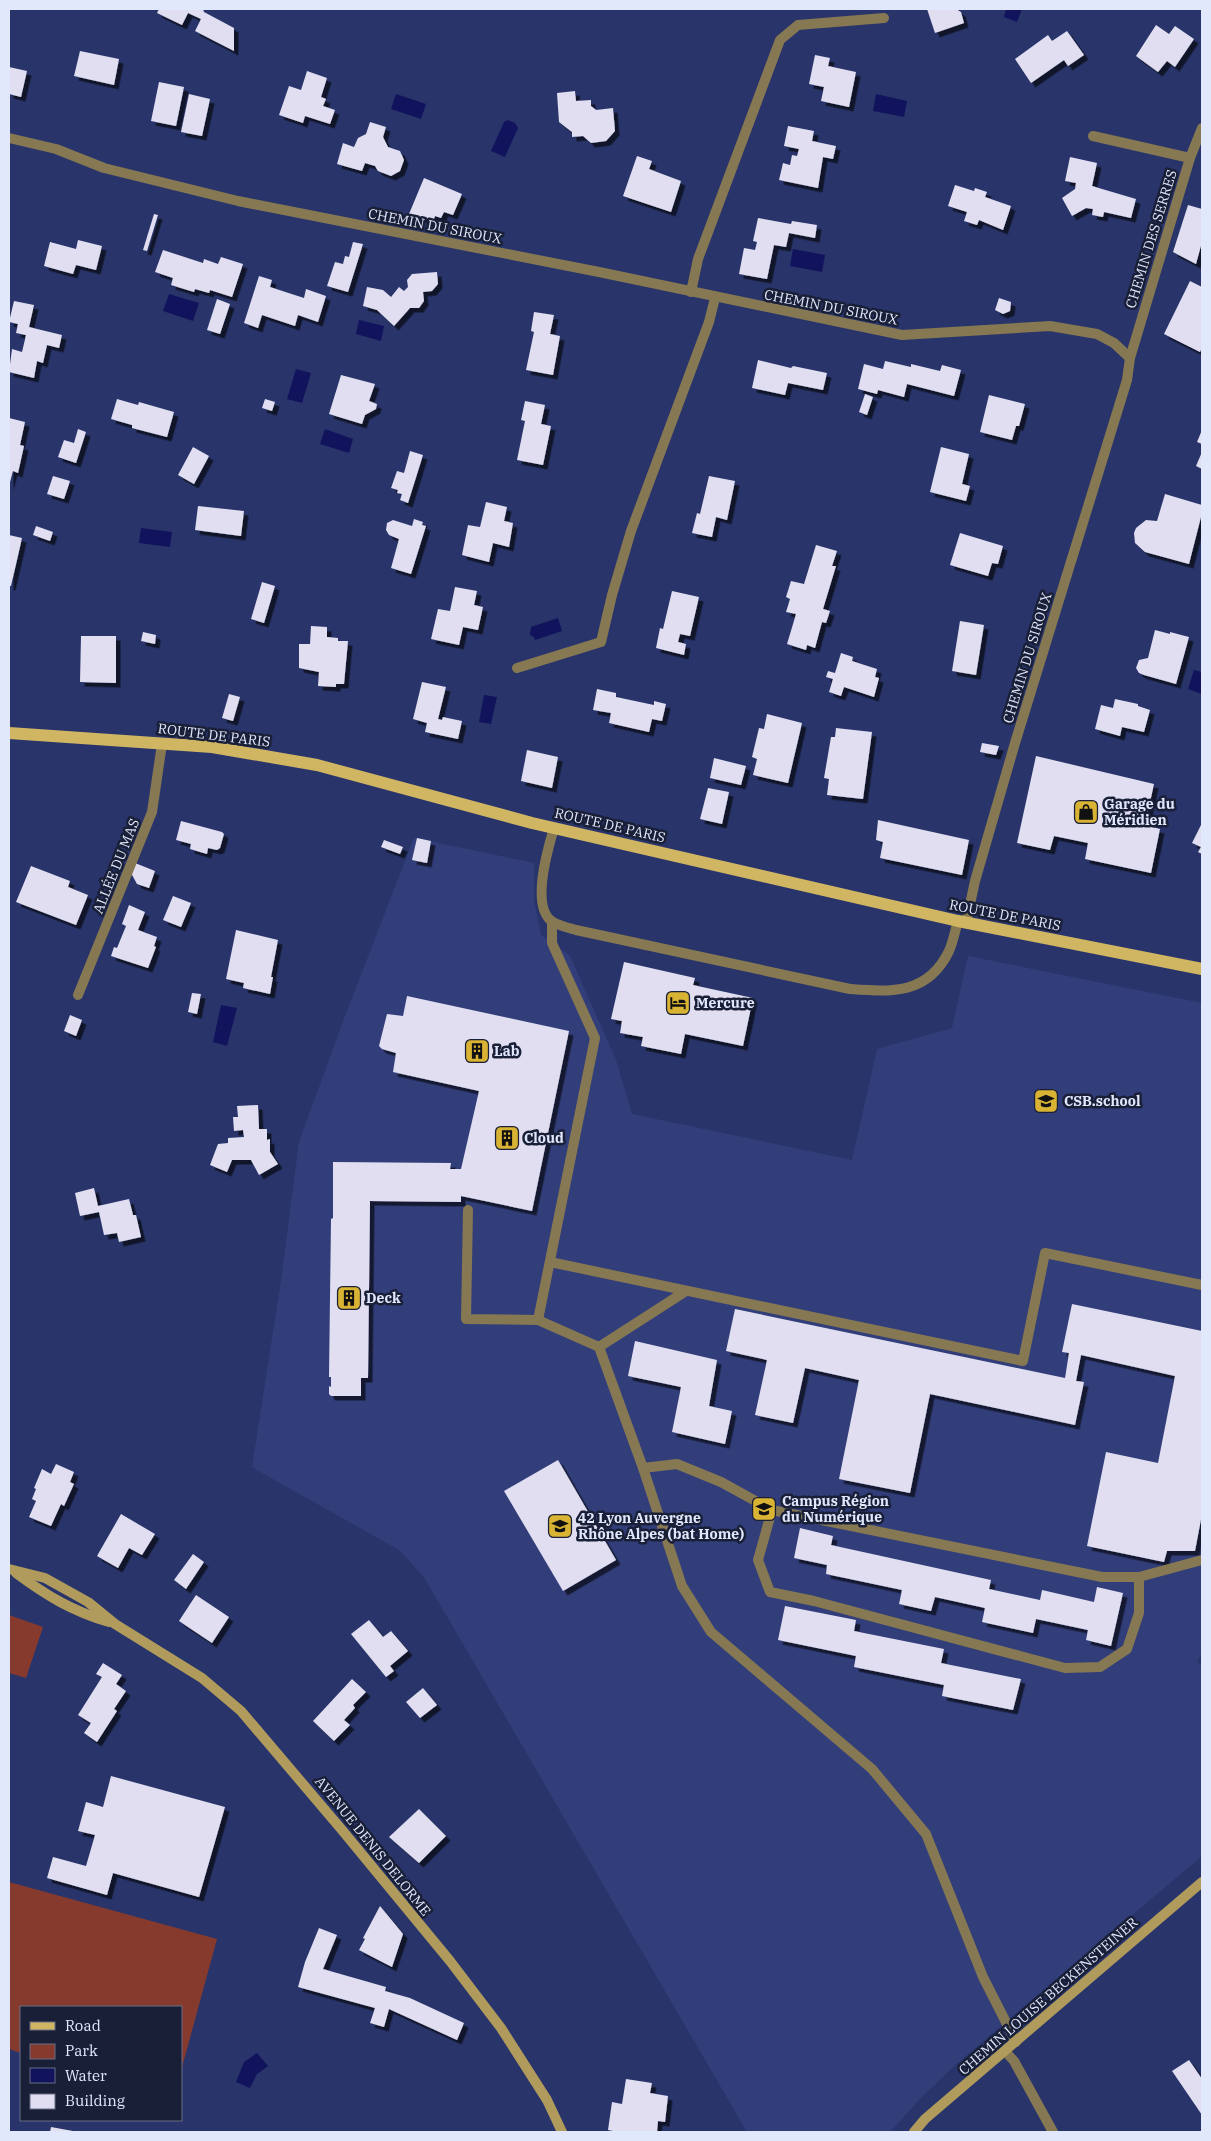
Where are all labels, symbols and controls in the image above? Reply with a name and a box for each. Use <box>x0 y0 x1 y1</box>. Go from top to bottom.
street label: CHEMIN DES SERRES <box>1121 168 1181 310</box>
street label: CHEMIN DU SIROUX <box>367 204 504 248</box>
street label: CHEMIN DU SIROUX <box>763 285 900 329</box>
street label: CHEMIN DU SIROUX <box>999 590 1056 726</box>
street label: ROUTE DE PARIS <box>157 719 271 751</box>
place label: Garage du Méridien <box>1104 795 1175 829</box>
shop icon: Garage du Méridien <box>1073 799 1099 825</box>
street label: ROUTE DE PARIS <box>553 803 667 847</box>
street label: ALLÉE DU MAS <box>88 815 143 916</box>
street label: ROUTE DE PARIS <box>948 895 1062 935</box>
hotel icon: Mercure <box>665 990 691 1016</box>
place label: Mercure <box>696 994 755 1012</box>
building icon: Lab <box>464 1038 490 1064</box>
place label: Lab <box>494 1042 520 1060</box>
school or university icon: CSB.school <box>1033 1088 1059 1114</box>
place label: CSB.school <box>1064 1092 1141 1110</box>
building icon: Cloud <box>494 1125 520 1151</box>
place label: Cloud <box>524 1129 564 1147</box>
building icon: Deck <box>336 1285 362 1311</box>
place label: Deck <box>366 1289 401 1307</box>
place label: Campus Région du Numérique <box>782 1492 889 1526</box>
school or university icon: Campus Région du Numérique <box>751 1496 777 1522</box>
place label: 42 Lyon Auvergne Rhône Alpes (bat Home) <box>578 1509 744 1543</box>
school or university icon: 42 Lyon Auvergne Rhône Alpes (bat Home) <box>547 1513 573 1539</box>
street label: AVENUE DENIS DELORME <box>311 1773 435 1919</box>
street label: CHEMIN LOUISE BECKENSTEINER <box>955 1913 1142 2079</box>
legend <box>20 2006 182 2121</box>
text: Road <box>65 2016 101 2035</box>
text: Park <box>65 2041 98 2060</box>
text: Water <box>65 2066 107 2085</box>
text: Building <box>65 2091 125 2110</box>

